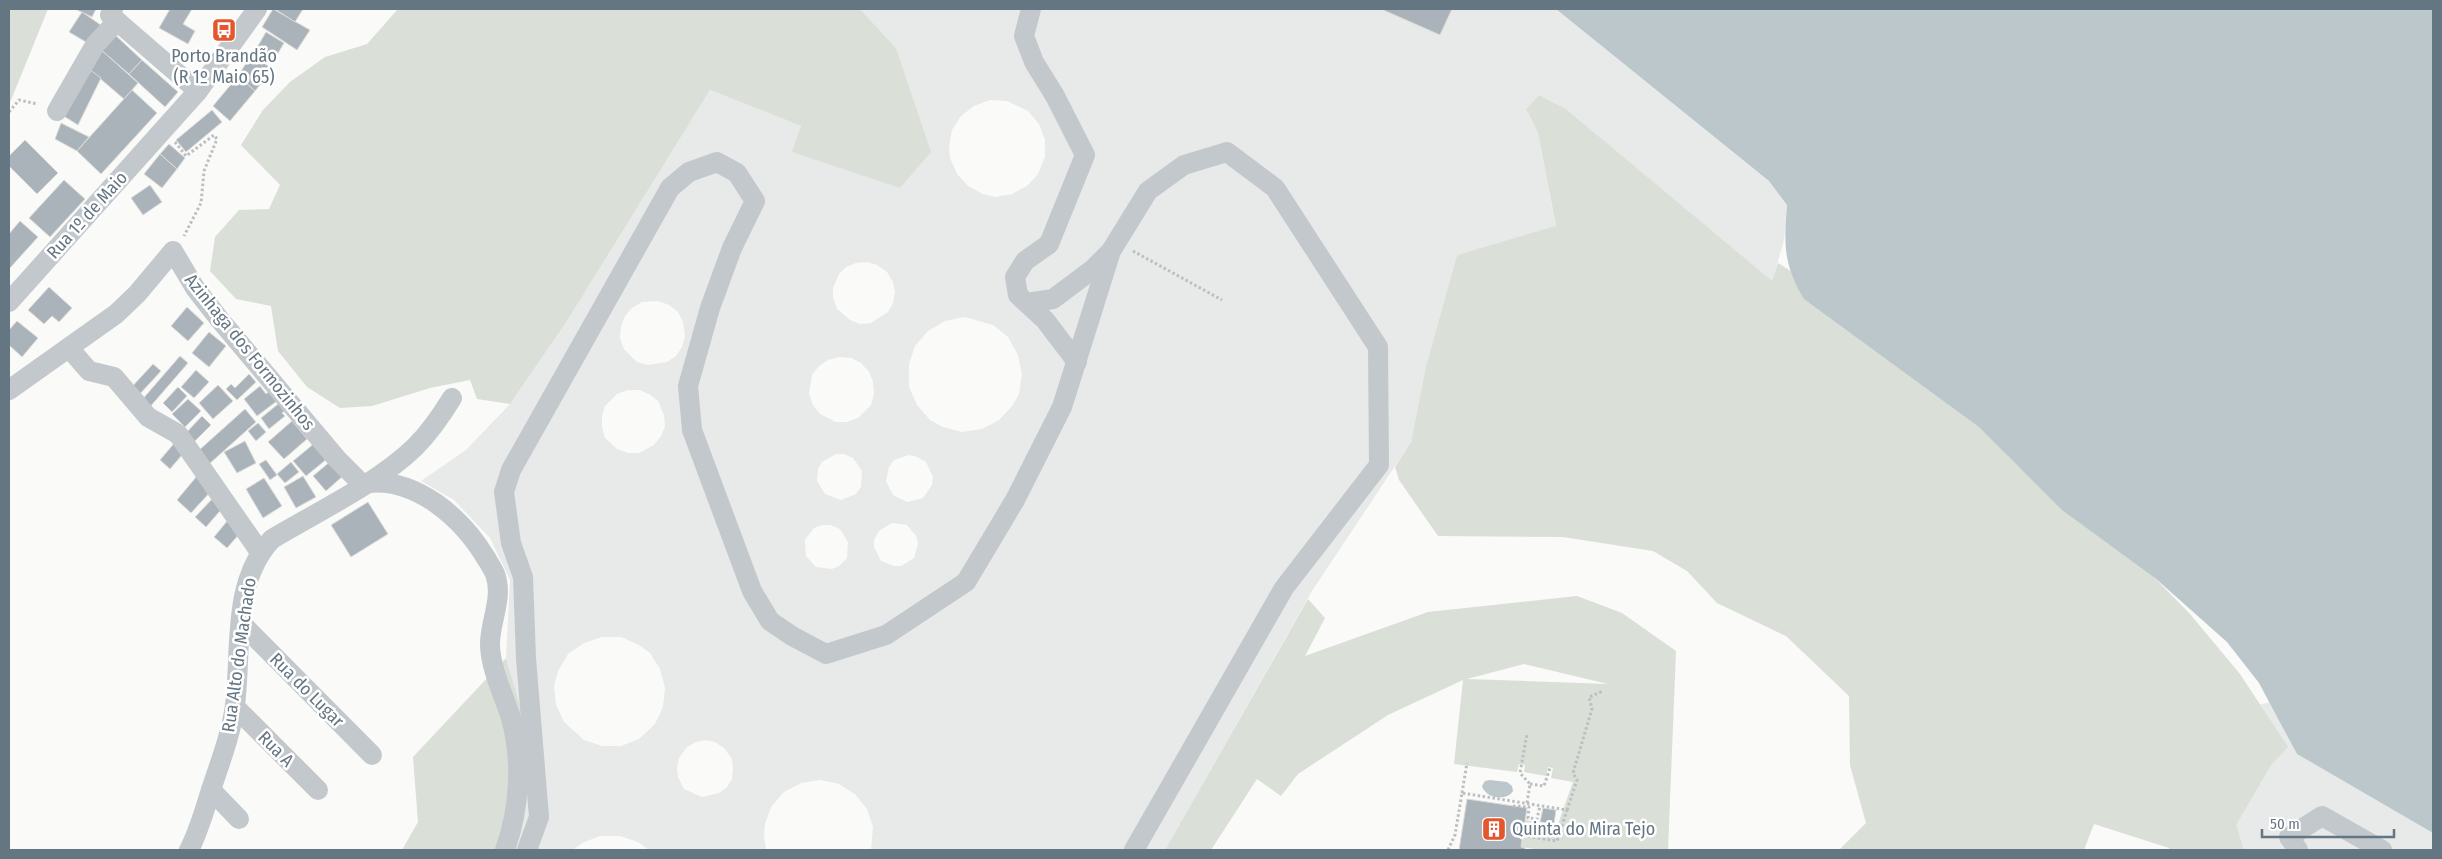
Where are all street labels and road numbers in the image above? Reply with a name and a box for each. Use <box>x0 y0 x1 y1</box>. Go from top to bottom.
street label: Rua 1º de Maio <box>42 167 132 263</box>
street label: Azinhaga dos Formozinhos <box>180 269 320 435</box>
street label: Rua Alto do Machado <box>217 576 261 734</box>
street label: Rua do Lugar <box>265 648 349 732</box>
street label: Rua A <box>253 726 299 772</box>

